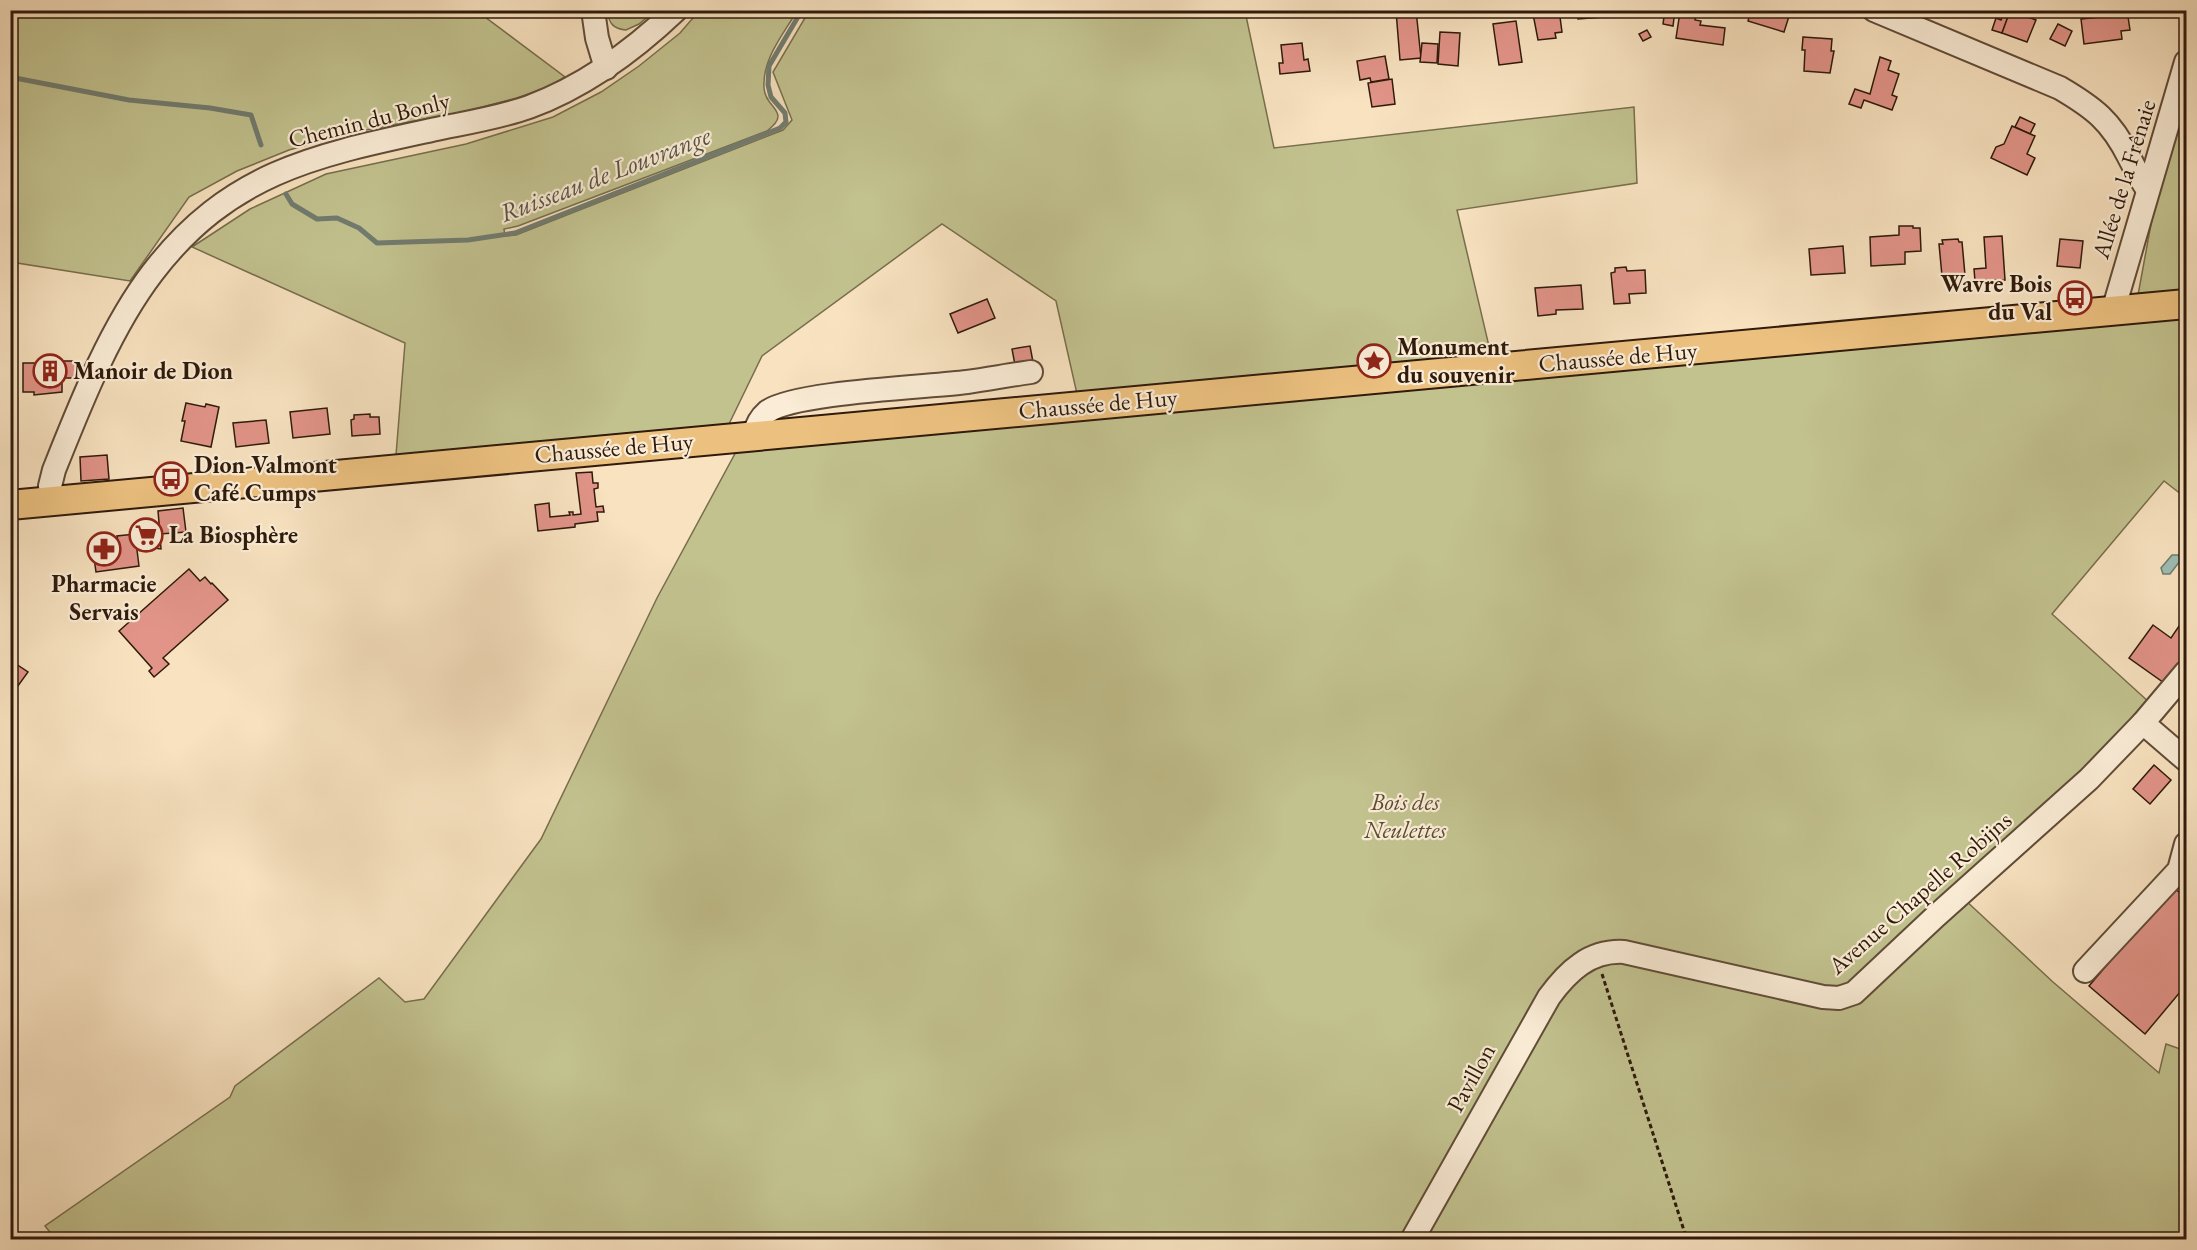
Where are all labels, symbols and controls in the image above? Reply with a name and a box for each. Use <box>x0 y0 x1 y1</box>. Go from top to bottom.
street label: Chemin du Bonly <box>285 84 453 155</box>
street label: Allée de la Frênaie <box>2084 95 2162 263</box>
water label: Ruisseau de Louvrange <box>495 118 717 230</box>
place label: Wavre Bois du Val <box>1940 268 2052 327</box>
bus stop icon: Wavre Bois du Val <box>2057 280 2093 316</box>
place label: Monument du souvenir <box>1397 331 1515 390</box>
street label: Chaussée de Huy <box>1537 334 1699 379</box>
place icon: Monument du souvenir <box>1356 343 1392 379</box>
building icon: Manoir de Dion <box>32 353 68 389</box>
place label: Manoir de Dion <box>73 355 234 386</box>
street label: Chaussée de Huy <box>1017 381 1179 426</box>
street label: Chaussée de Huy <box>533 425 695 470</box>
place label: Dion-Valmont Café Cumps <box>194 449 337 508</box>
bus stop icon: Dion-Valmont Café Cumps <box>153 461 189 497</box>
supermarket icon: La Biosphère <box>128 517 164 553</box>
place label: La Biosphère <box>169 519 298 550</box>
pharmacy icon: Pharmacie Servais <box>86 531 122 567</box>
place label: Pharmacie Servais <box>51 568 157 627</box>
park label: Bois des Neulettes <box>1363 786 1446 845</box>
street label: Avenue Chapelle Robijns <box>1821 804 2018 981</box>
street label: Pavillon <box>1439 1038 1502 1117</box>

